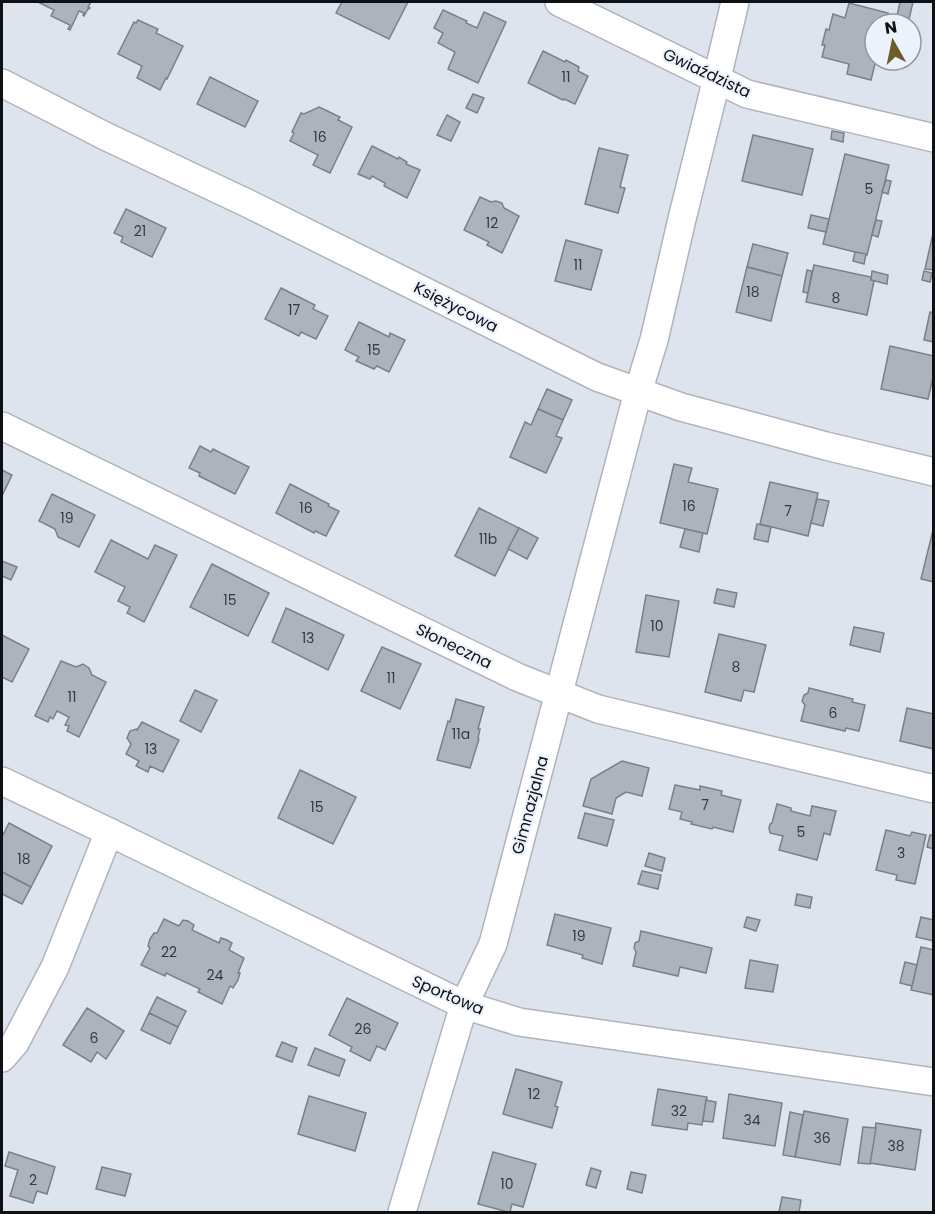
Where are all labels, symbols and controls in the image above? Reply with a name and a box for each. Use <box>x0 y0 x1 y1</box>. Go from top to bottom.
north arrow <box>863 12 923 72</box>
text: N <box>883 15 898 40</box>
street label: Gwiaździsta <box>659 43 755 103</box>
house number: 11 <box>562 67 570 87</box>
house number: 16 <box>313 127 327 147</box>
house number: 5 <box>865 179 873 199</box>
house number: 12 <box>486 213 498 233</box>
house number: 21 <box>134 221 146 241</box>
house number: 11 <box>574 255 582 275</box>
street label: Księżycowa <box>410 276 502 338</box>
house number: 18 <box>746 282 760 302</box>
house number: 8 <box>832 288 841 308</box>
house number: 17 <box>288 300 300 320</box>
house number: 15 <box>367 340 381 360</box>
house number: 16 <box>682 496 696 516</box>
house number: 16 <box>299 498 313 518</box>
house number: 7 <box>784 501 792 521</box>
house number: 19 <box>60 508 74 528</box>
house number: 11b <box>479 529 497 549</box>
house number: 15 <box>223 590 237 610</box>
house number: 10 <box>650 616 664 636</box>
street label: Słoneczna <box>412 618 496 674</box>
house number: 13 <box>302 628 314 648</box>
house number: 8 <box>732 657 741 677</box>
house number: 11 <box>387 668 395 688</box>
house number: 11 <box>68 687 76 707</box>
house number: 6 <box>829 703 838 723</box>
house number: 11a <box>452 724 470 744</box>
house number: 13 <box>145 739 157 759</box>
street label: Gimnazjalna <box>506 753 554 857</box>
house number: 7 <box>701 795 709 815</box>
house number: 15 <box>310 797 324 817</box>
house number: 5 <box>797 822 805 842</box>
house number: 3 <box>897 843 905 863</box>
house number: 18 <box>17 849 31 869</box>
house number: 19 <box>572 926 586 946</box>
house number: 22 <box>161 942 177 962</box>
house number: 24 <box>207 965 224 985</box>
street label: Sportowa <box>408 969 488 1021</box>
house number: 26 <box>355 1019 372 1039</box>
house number: 6 <box>90 1028 99 1048</box>
house number: 12 <box>528 1084 540 1104</box>
house number: 32 <box>671 1101 687 1121</box>
house number: 34 <box>743 1110 761 1130</box>
house number: 36 <box>813 1128 831 1148</box>
house number: 38 <box>887 1136 905 1156</box>
house number: 2 <box>29 1170 37 1190</box>
house number: 10 <box>500 1174 514 1194</box>

